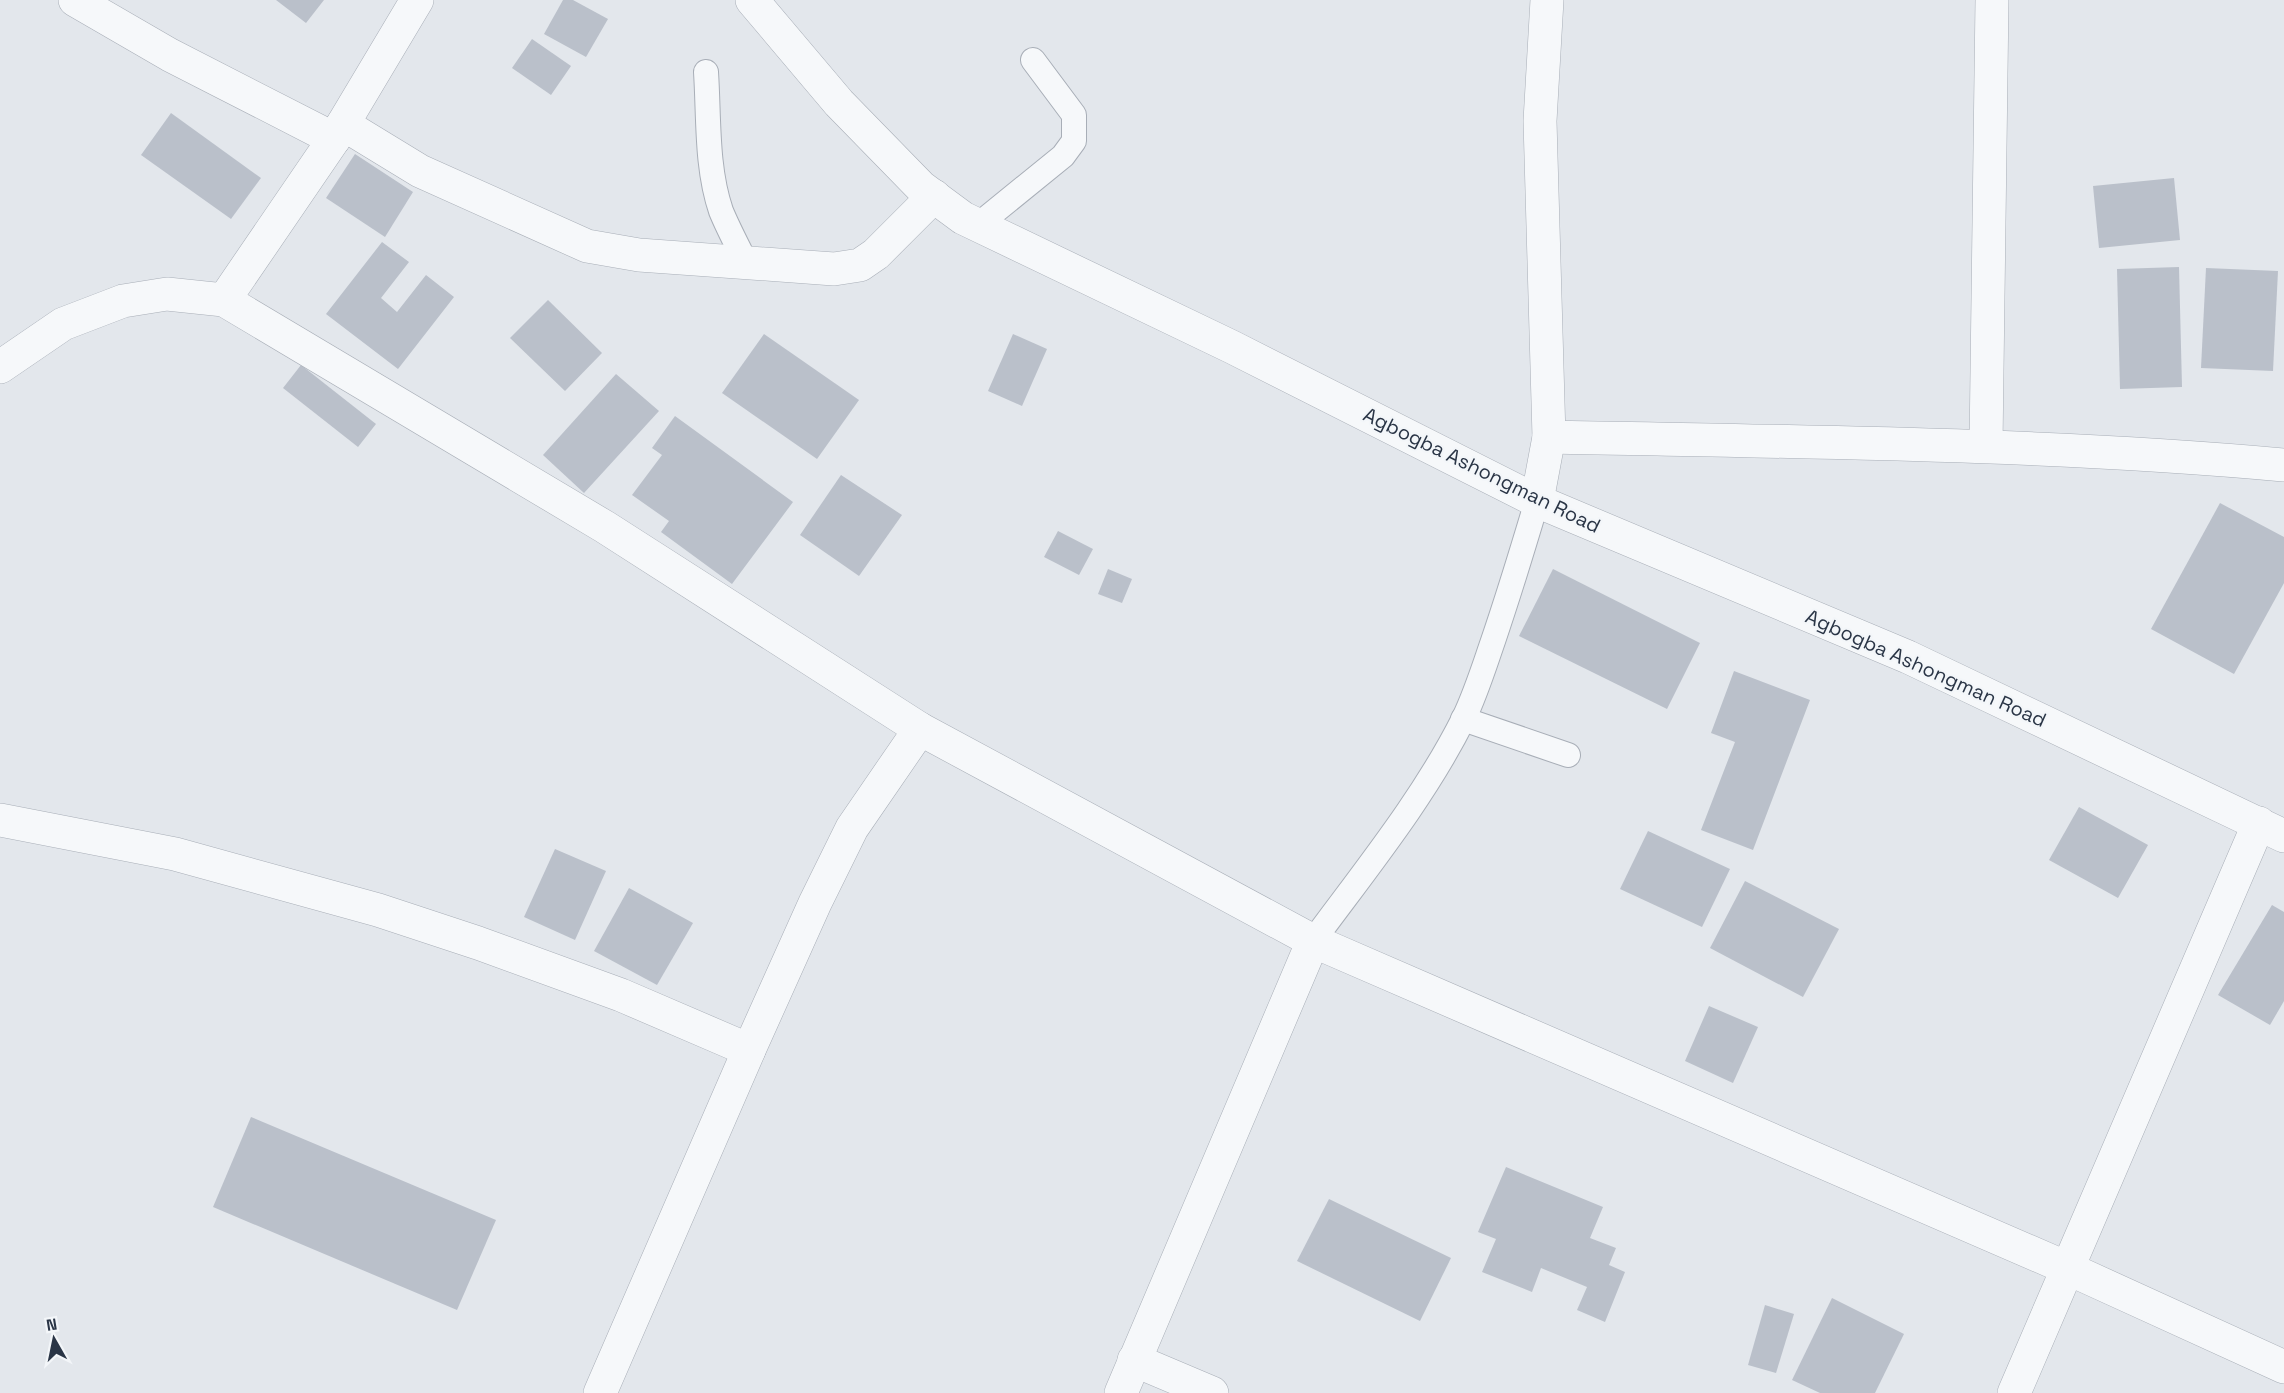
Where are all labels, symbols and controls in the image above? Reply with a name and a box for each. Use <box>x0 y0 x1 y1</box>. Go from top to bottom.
street label: Agbogba Ashongman Road <box>1359 401 1605 539</box>
street label: Agbogba Ashongman Road <box>1802 603 2050 733</box>
north arrow <box>24 1309 84 1369</box>
text: N <box>45 1313 59 1336</box>

